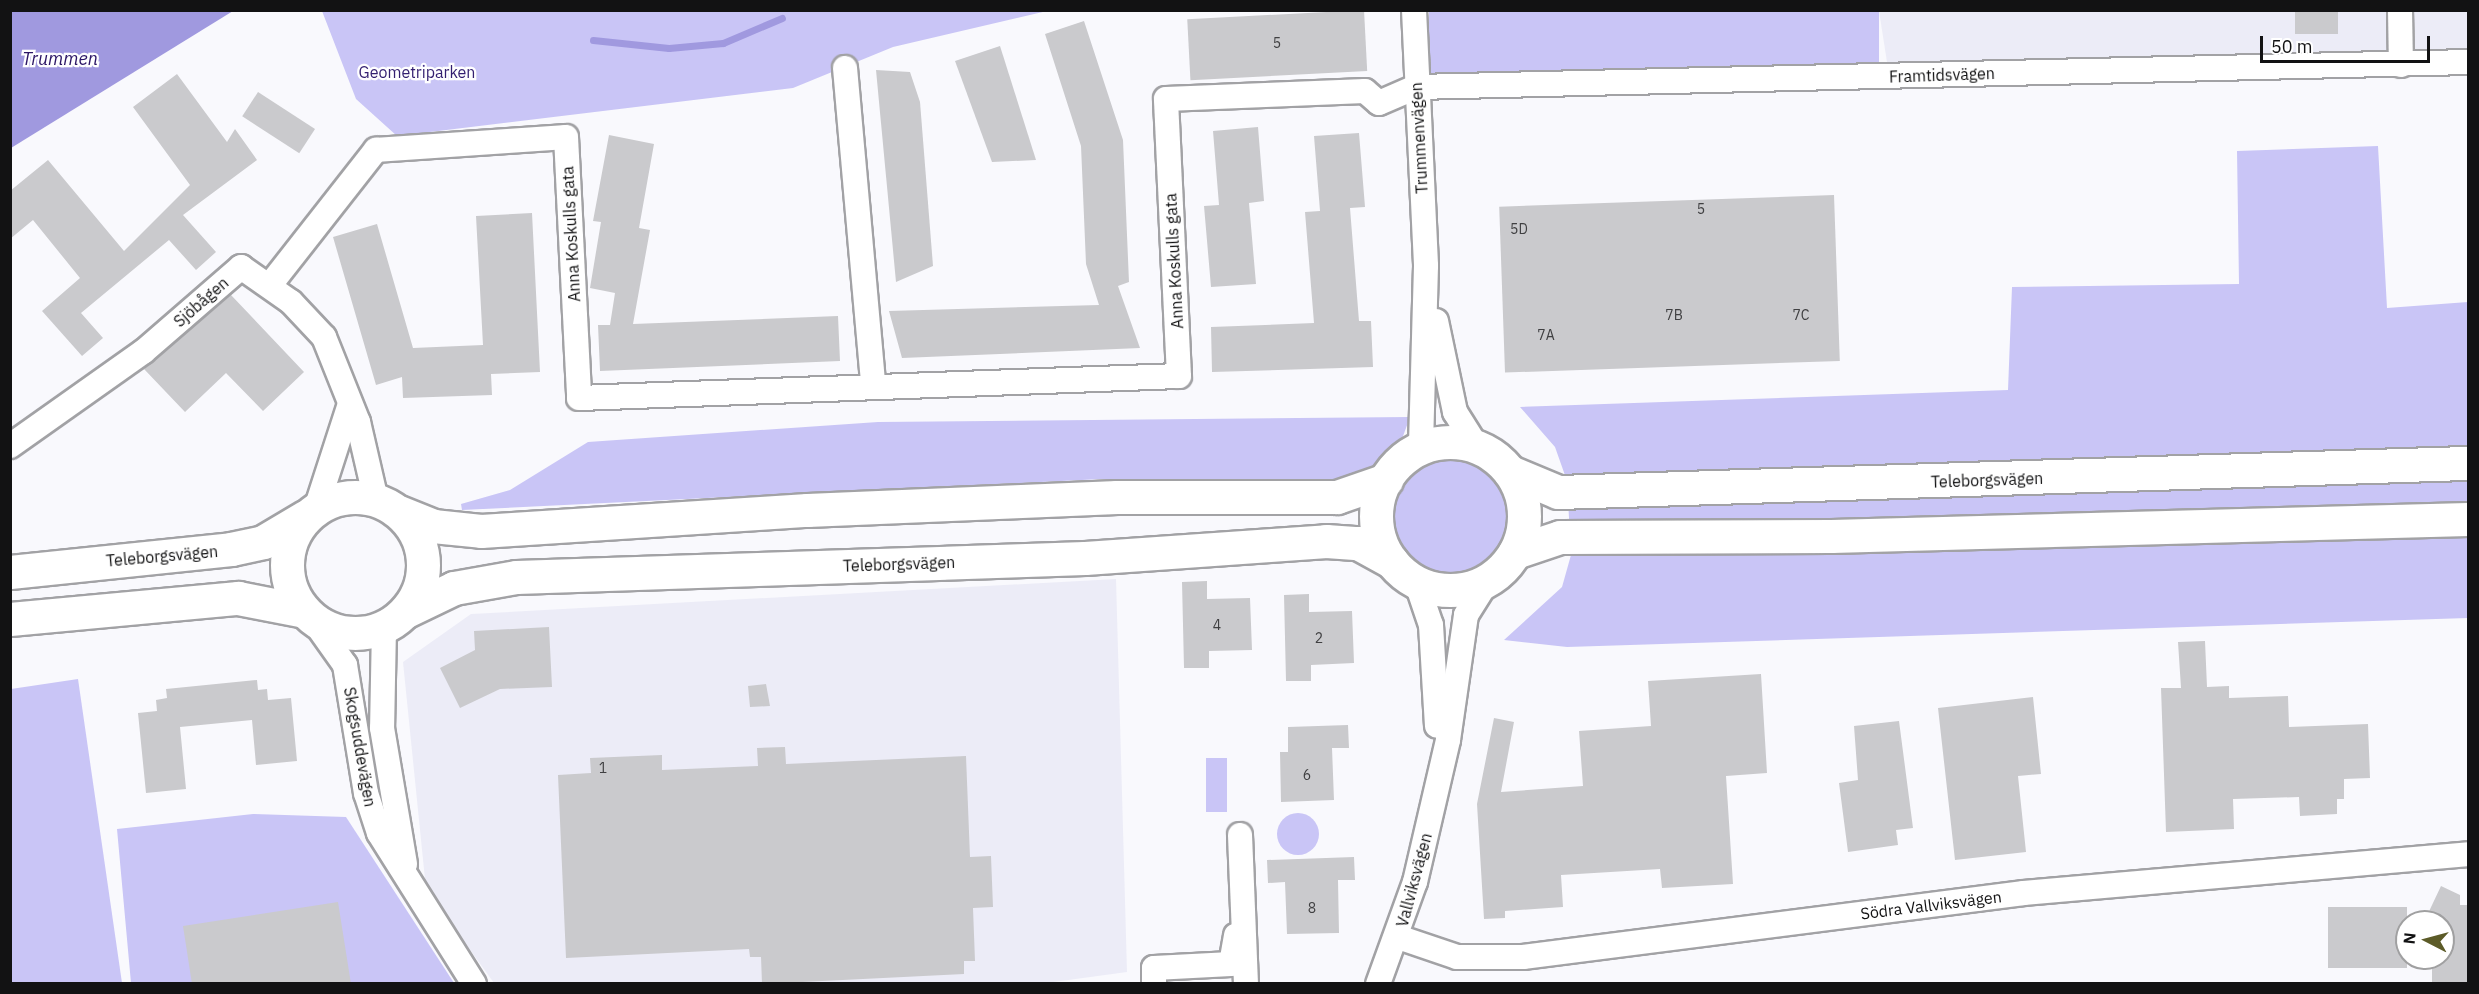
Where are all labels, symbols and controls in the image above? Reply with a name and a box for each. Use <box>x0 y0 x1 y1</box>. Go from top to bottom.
scale bar <box>2263 24 2432 62</box>
house number: 5 <box>1273 35 1281 51</box>
text: 50 m <box>2271 35 2313 58</box>
water label: Trummen <box>22 48 98 70</box>
park label: Geometriparken <box>359 62 475 82</box>
street label: Framtidsvägen <box>1889 64 1995 86</box>
street label: Trummenvägen <box>1406 82 1432 194</box>
street label: Anna Koskulls gata <box>558 166 584 302</box>
street label: Anna Koskulls gata <box>1161 193 1187 329</box>
house number: 5 <box>1697 201 1705 217</box>
house number: 5D <box>1510 221 1528 237</box>
street label: Sjöbågen <box>170 273 232 331</box>
house number: 7B <box>1665 307 1683 323</box>
house number: 7C <box>1792 307 1810 323</box>
house number: 7A <box>1537 327 1555 343</box>
street label: Teleborgsvägen <box>1931 468 2043 492</box>
street label: Teleborgsvägen <box>105 542 219 570</box>
street label: Teleborgsvägen <box>843 552 955 576</box>
house number: 4 <box>1213 617 1221 633</box>
house number: 2 <box>1315 630 1323 646</box>
street label: Skogsuddevägen <box>340 686 380 808</box>
house number: 1 <box>599 760 607 776</box>
house number: 6 <box>1303 767 1311 783</box>
street label: Vallviksvägen <box>1392 831 1436 929</box>
street label: Södra Vallviksvägen <box>1859 887 2003 923</box>
house number: 8 <box>1308 900 1316 916</box>
north arrow <box>2395 910 2455 970</box>
text: N <box>2399 932 2420 945</box>

